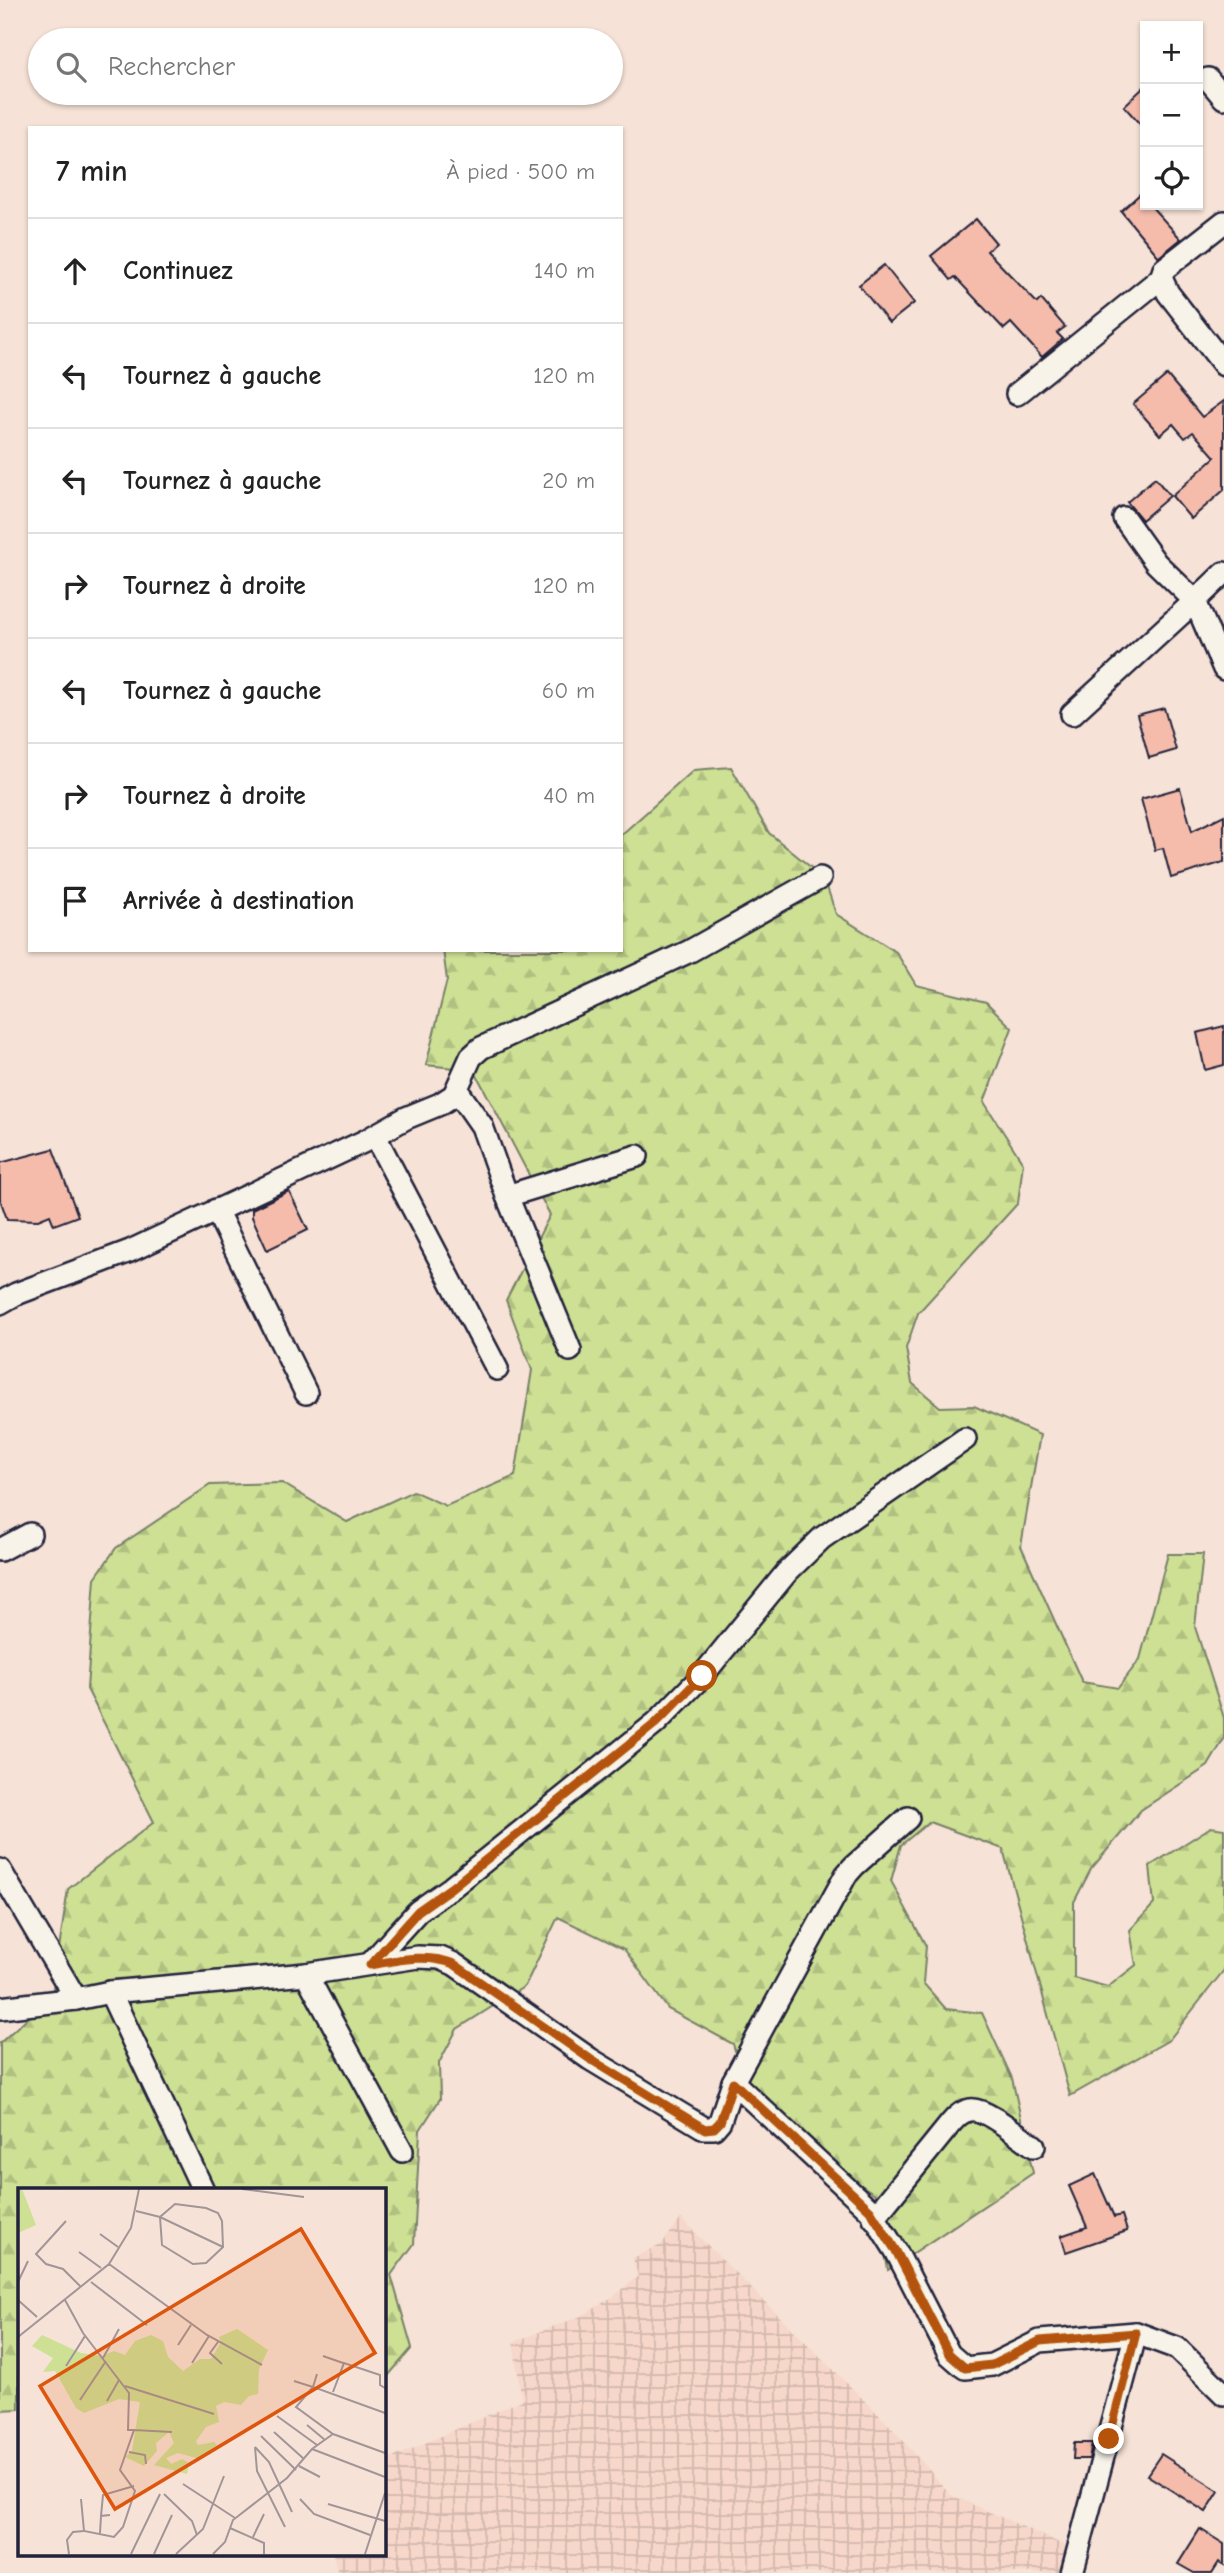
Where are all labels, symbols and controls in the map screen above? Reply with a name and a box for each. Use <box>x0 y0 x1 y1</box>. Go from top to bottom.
map controls <box>1140 21 1203 210</box>
button: + <box>1140 21 1203 84</box>
search box <box>28 28 623 105</box>
icon: search <box>52 48 90 86</box>
text: Rechercher <box>108 52 235 82</box>
button: − <box>1140 84 1203 147</box>
button: locate <box>1140 147 1203 210</box>
text: 7 min <box>56 154 128 189</box>
text: À pied · 500 m <box>446 158 595 185</box>
icon: ahead <box>56 252 94 290</box>
text: Continuez <box>123 256 233 286</box>
text: 140 m <box>534 257 595 284</box>
icon: left <box>56 357 94 395</box>
text: Tournez à gauche <box>123 361 321 391</box>
text: 120 m <box>533 362 595 389</box>
icon: left <box>56 462 94 500</box>
text: Tournez à gauche <box>123 466 321 496</box>
text: 20 m <box>542 467 595 494</box>
icon: right <box>56 567 94 605</box>
text: Tournez à droite <box>123 571 306 601</box>
text: 120 m <box>533 572 595 599</box>
icon: left <box>56 672 94 710</box>
text: Tournez à gauche <box>123 676 321 706</box>
text: 60 m <box>542 677 595 704</box>
icon: right <box>56 777 94 815</box>
text: Tournez à droite <box>123 781 306 811</box>
text: 40 m <box>543 782 595 809</box>
icon: arrive <box>56 882 94 920</box>
text: Arrivée à destination <box>123 886 354 916</box>
route start <box>686 1660 717 1691</box>
inset map <box>18 2188 385 2556</box>
route end <box>1093 2423 1124 2454</box>

